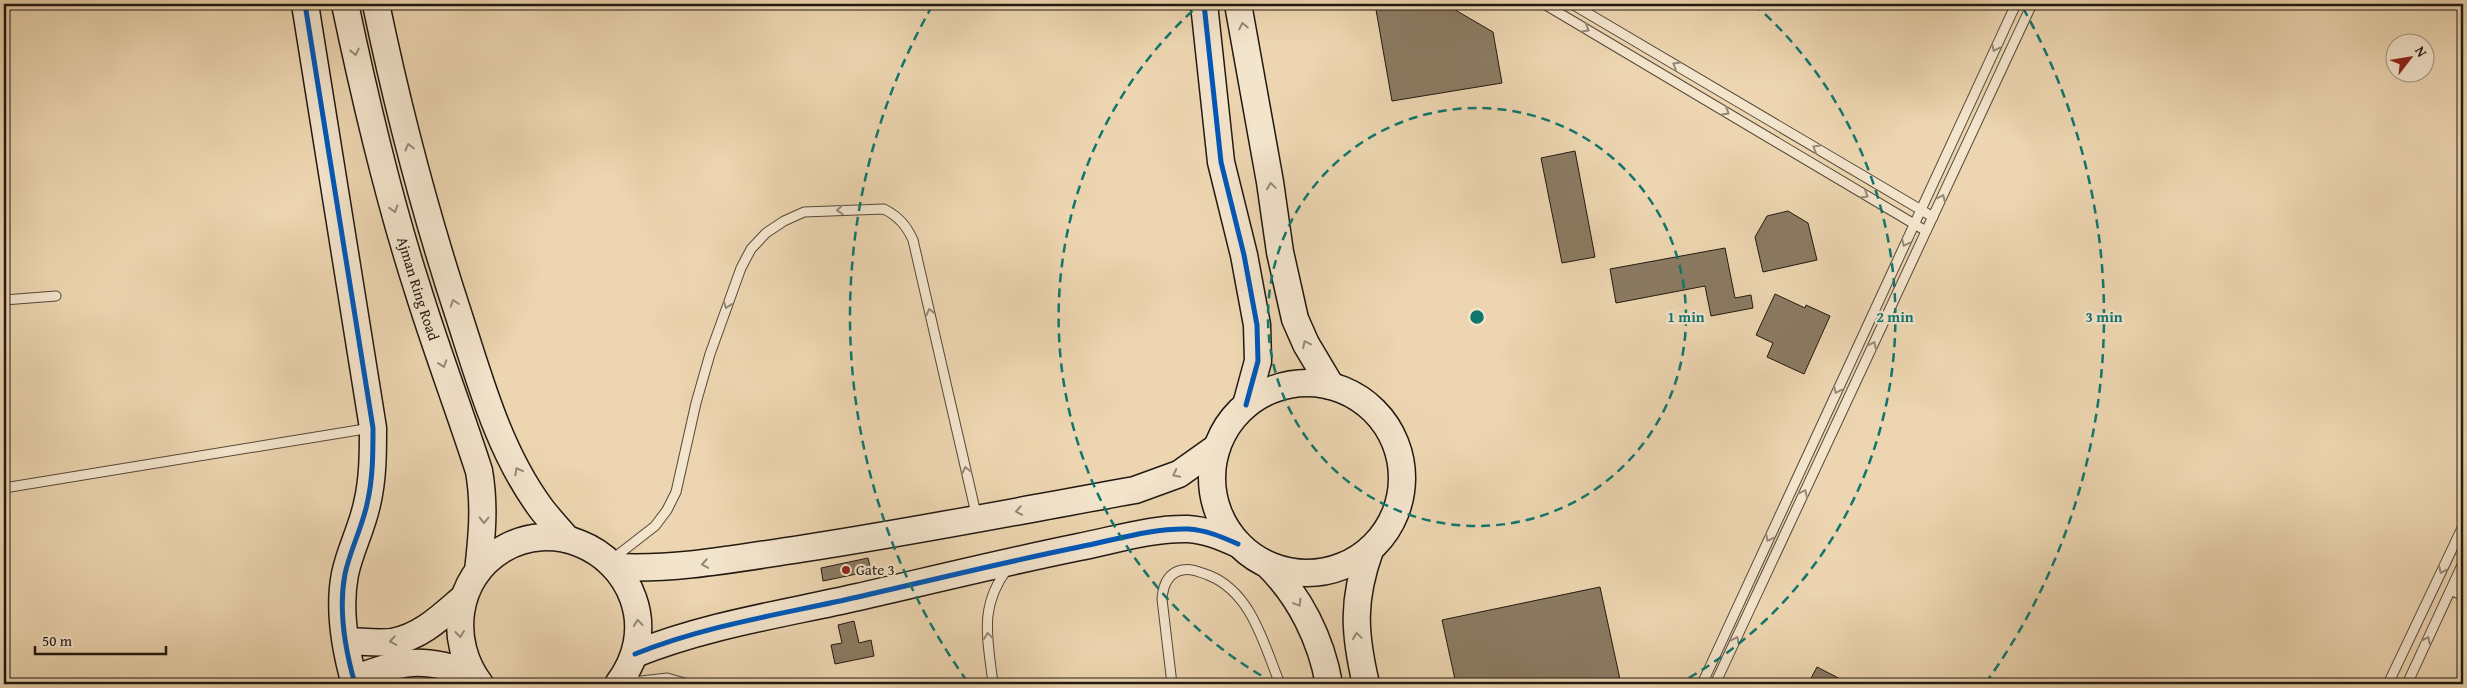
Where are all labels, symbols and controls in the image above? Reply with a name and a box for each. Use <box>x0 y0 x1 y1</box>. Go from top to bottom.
one-way arrow <box>1238 22 1248 31</box>
one-way arrow <box>1580 22 1589 32</box>
north arrow <box>2384 32 2434 82</box>
text: N <box>2410 42 2432 61</box>
one-way arrow <box>1991 43 2002 52</box>
one-way arrow <box>349 47 360 56</box>
one-way arrow <box>1672 62 1681 72</box>
one-way arrow <box>1720 105 1729 115</box>
one-way arrow <box>404 143 415 152</box>
one-way arrow <box>1812 144 1821 154</box>
one-way arrow <box>1266 182 1277 190</box>
one-way arrow <box>1860 188 1869 198</box>
one-way arrow <box>1935 194 1946 203</box>
one-way arrow <box>388 205 398 213</box>
one-way arrow <box>836 205 844 216</box>
street label: Ajman Ring Road <box>392 234 445 343</box>
one-way arrow <box>1900 238 1911 247</box>
one-way arrow <box>450 299 460 308</box>
one-way arrow <box>723 301 733 309</box>
text: 1 min <box>1667 306 1705 327</box>
text: 2 min <box>1876 306 1914 327</box>
text: 3 min <box>2085 306 2123 327</box>
one-way arrow <box>925 308 936 317</box>
centre of rings <box>1468 308 1486 326</box>
one-way arrow <box>1302 340 1312 349</box>
one-way arrow <box>1867 341 1877 350</box>
one-way arrow <box>437 359 447 368</box>
one-way arrow <box>1833 385 1843 394</box>
one-way arrow <box>962 466 972 475</box>
one-way arrow <box>515 467 525 476</box>
one-way arrow <box>1173 467 1182 477</box>
one-way arrow <box>1798 489 1808 498</box>
one-way arrow <box>1015 505 1023 515</box>
one-way arrow <box>478 516 489 524</box>
one-way arrow <box>1764 533 1775 542</box>
one-way arrow <box>701 558 710 568</box>
place label: Gate 3 <box>856 559 895 580</box>
marker: Gate 3 <box>840 564 852 576</box>
one-way arrow <box>2438 565 2449 574</box>
one-way arrow <box>1292 598 1302 607</box>
one-way arrow <box>633 618 644 626</box>
scale bar <box>35 623 166 655</box>
text: 50 m <box>42 630 73 651</box>
one-way arrow <box>454 630 465 638</box>
one-way arrow <box>983 631 994 639</box>
one-way arrow <box>1352 632 1363 640</box>
one-way arrow <box>389 635 398 645</box>
one-way arrow <box>1729 636 1740 645</box>
one-way arrow <box>2421 636 2432 645</box>

